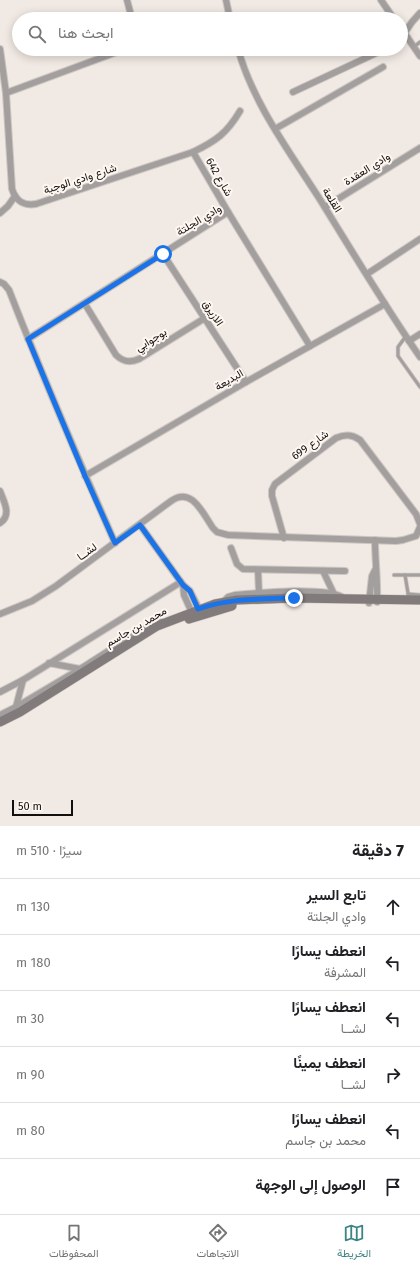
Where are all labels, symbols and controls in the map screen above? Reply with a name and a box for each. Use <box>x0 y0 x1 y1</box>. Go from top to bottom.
search box <box>12 12 408 56</box>
icon: search <box>26 23 48 45</box>
text: ابحث هنا <box>58 24 113 42</box>
street label: وادي العقدة <box>342 150 394 191</box>
street label: شارع 642 <box>202 156 235 199</box>
street label: شارع وادي الوجبة <box>42 161 119 200</box>
street label: القلعة <box>319 185 345 215</box>
street label: وادي الجلتة <box>174 201 225 241</box>
route start <box>154 245 172 263</box>
street label: الازيرق <box>200 298 226 328</box>
street label: بوجوابي <box>133 325 171 357</box>
street label: البديعة <box>212 367 246 393</box>
street label: شارع 699 <box>289 427 332 463</box>
street label: لشــا <box>75 540 99 564</box>
route end <box>285 589 303 607</box>
street label: محمد بن جاسم <box>103 604 169 651</box>
scale bar <box>12 798 73 817</box>
text: 50 m <box>18 800 42 813</box>
text: 7 دقيقة <box>352 840 404 861</box>
text: سيرًا · 510 m <box>16 843 82 858</box>
text: تابع السير <box>307 886 366 904</box>
icon: ahead <box>382 896 404 918</box>
text: 130 m <box>16 899 50 914</box>
text: وادي الجلتة <box>307 909 366 924</box>
text: انعطف يسارًا <box>291 942 366 960</box>
icon: left <box>382 952 404 974</box>
text: 180 m <box>16 955 51 970</box>
text: المشرفة <box>324 965 366 980</box>
text: انعطف يسارًا <box>291 998 366 1016</box>
icon: left <box>382 1008 404 1030</box>
text: 30 m <box>16 1011 44 1026</box>
text: لشــا <box>341 1021 366 1036</box>
text: انعطف يمينًا <box>293 1054 366 1072</box>
icon: right <box>382 1064 404 1086</box>
text: 90 m <box>16 1067 45 1082</box>
text: لشــا <box>341 1077 366 1092</box>
text: انعطف يسارًا <box>291 1110 366 1128</box>
icon: left <box>382 1120 404 1142</box>
text: 80 m <box>16 1123 45 1138</box>
text: محمد بن جاسم <box>285 1133 366 1148</box>
text: الوصول إلى الوجهة <box>255 1176 366 1194</box>
icon: arrive <box>382 1176 404 1198</box>
tab: المحفوظات <box>49 1222 99 1263</box>
tab: الاتجاهات <box>196 1222 239 1263</box>
tab: الخريطة <box>337 1222 371 1263</box>

